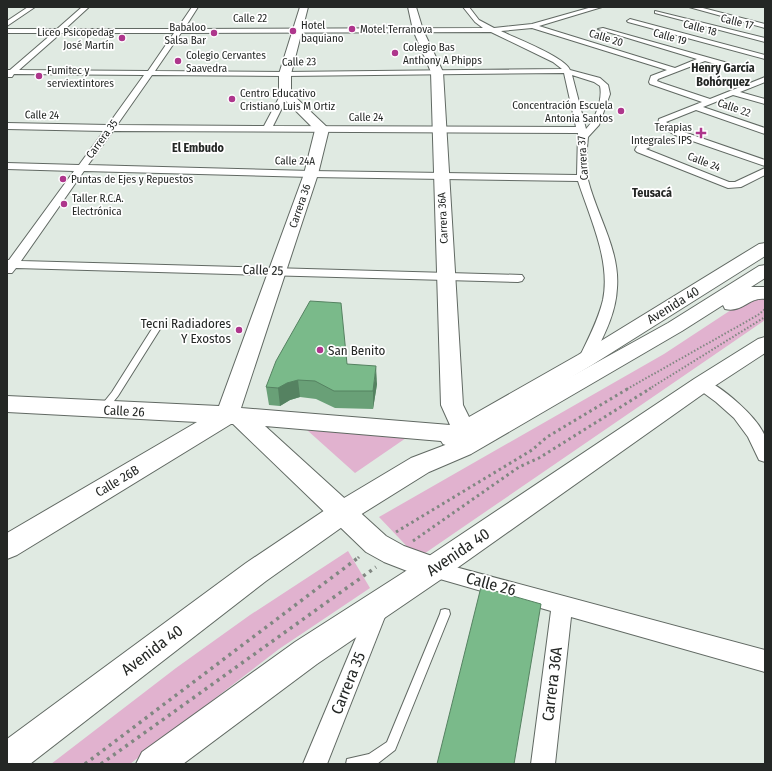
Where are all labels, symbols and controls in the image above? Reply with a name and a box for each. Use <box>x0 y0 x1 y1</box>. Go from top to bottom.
street label: Calle 22 <box>233 12 267 25</box>
street label: Calle 17 <box>719 12 755 32</box>
street label: Calle 18 <box>682 17 719 39</box>
place label: Hotel baquiano <box>301 19 344 45</box>
place label: Babaloo Salsa Bar <box>165 21 206 47</box>
place label: Motel Terranova <box>360 23 432 36</box>
marker: Motel Terranova <box>347 24 357 34</box>
place label: Liceo Psicopedag José Martín <box>37 26 115 52</box>
marker: Hotel baquiano <box>288 26 298 36</box>
street label: Calle 19 <box>652 26 688 48</box>
street label: Calle 20 <box>587 27 625 49</box>
marker: Babaloo Salsa Bar <box>209 28 219 38</box>
marker: Liceo Psicopedag José Martín <box>117 33 127 43</box>
place label: Colegio Bas Anthony A Phipps <box>403 41 482 67</box>
marker: Colegio Bas Anthony A Phipps <box>390 48 400 58</box>
place label: Colegio Cervantes Saavedra <box>186 49 266 75</box>
street label: Calle 23 <box>282 55 316 69</box>
marker: Colegio Cervantes Saavedra <box>173 56 183 66</box>
district label: Henry García Bohórquez <box>691 61 755 89</box>
place label: Fumitec y serviextintores <box>47 64 114 90</box>
marker: Fumitec y serviextintores <box>34 71 44 81</box>
place label: Centro Educativo Cristiano Luis M Ortiz <box>240 87 336 113</box>
marker: Centro Educativo Cristiano Luis M Ortiz <box>227 94 237 104</box>
street label: Calle 22 <box>716 96 752 120</box>
place label: Concentración Escuela Antonia Santos <box>512 99 613 125</box>
marker: Concentración Escuela Antonia Santos <box>616 106 626 116</box>
street label: Calle 24 <box>25 108 60 122</box>
street label: Calle 24 <box>349 111 384 124</box>
street label: Carrera 35 <box>83 117 121 161</box>
place label: Terapias Integrales IPS <box>631 121 693 147</box>
marker: Terapias Integrales IPS <box>695 127 707 139</box>
street label: Carrera 37 <box>575 135 591 181</box>
district label: El Embudo <box>172 141 224 155</box>
street label: Calle 24 <box>686 150 723 174</box>
street label: Calle 24A <box>275 154 315 168</box>
place label: Puntas de Ejes y Repuestos <box>71 173 193 186</box>
marker: Puntas de Ejes y Repuestos <box>58 174 68 184</box>
street label: Carrera 36 <box>286 182 314 230</box>
district label: Teusacá <box>632 186 672 200</box>
place label: Taller R.C.A. Electrónica <box>72 192 124 218</box>
street label: Carrera 36A <box>435 192 451 244</box>
marker: Taller R.C.A. Electrónica <box>59 199 69 209</box>
street label: Calle 25 <box>242 262 284 278</box>
street label: Avenida 40 <box>644 283 702 327</box>
place label: Tecni Radiadores Y Exostos <box>141 316 231 346</box>
marker: Tecni Radiadores Y Exostos <box>234 325 244 335</box>
place label: San Benito <box>328 343 385 358</box>
marker: San Benito <box>315 345 325 355</box>
street label: Calle 26 <box>103 402 145 420</box>
street label: Calle 26B <box>92 462 142 500</box>
street label: Avenida 40 <box>423 524 493 580</box>
street label: Calle 26 <box>464 568 518 600</box>
street label: Avenida 40 <box>117 621 187 679</box>
street label: Carrera 36A <box>538 645 566 722</box>
street label: Carrera 35 <box>327 649 369 717</box>

